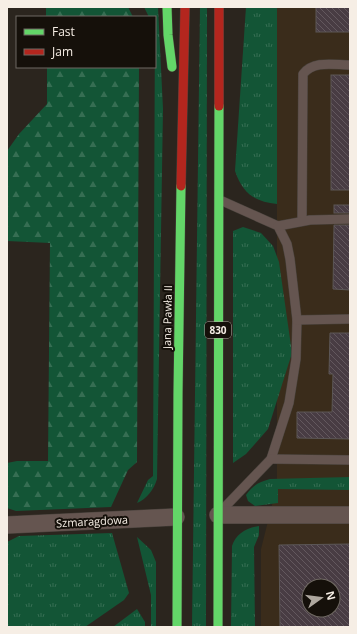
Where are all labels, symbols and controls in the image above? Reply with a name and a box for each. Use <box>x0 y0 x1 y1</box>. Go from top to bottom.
legend <box>16 16 156 68</box>
text: Fast <box>52 23 75 40</box>
text: Jam <box>51 43 73 60</box>
street label: Jana Pawła II <box>159 285 175 350</box>
road number: 830 <box>205 322 231 338</box>
street label: Szmaragdowa <box>56 512 128 530</box>
north arrow <box>301 578 341 618</box>
text: N <box>323 589 340 602</box>

